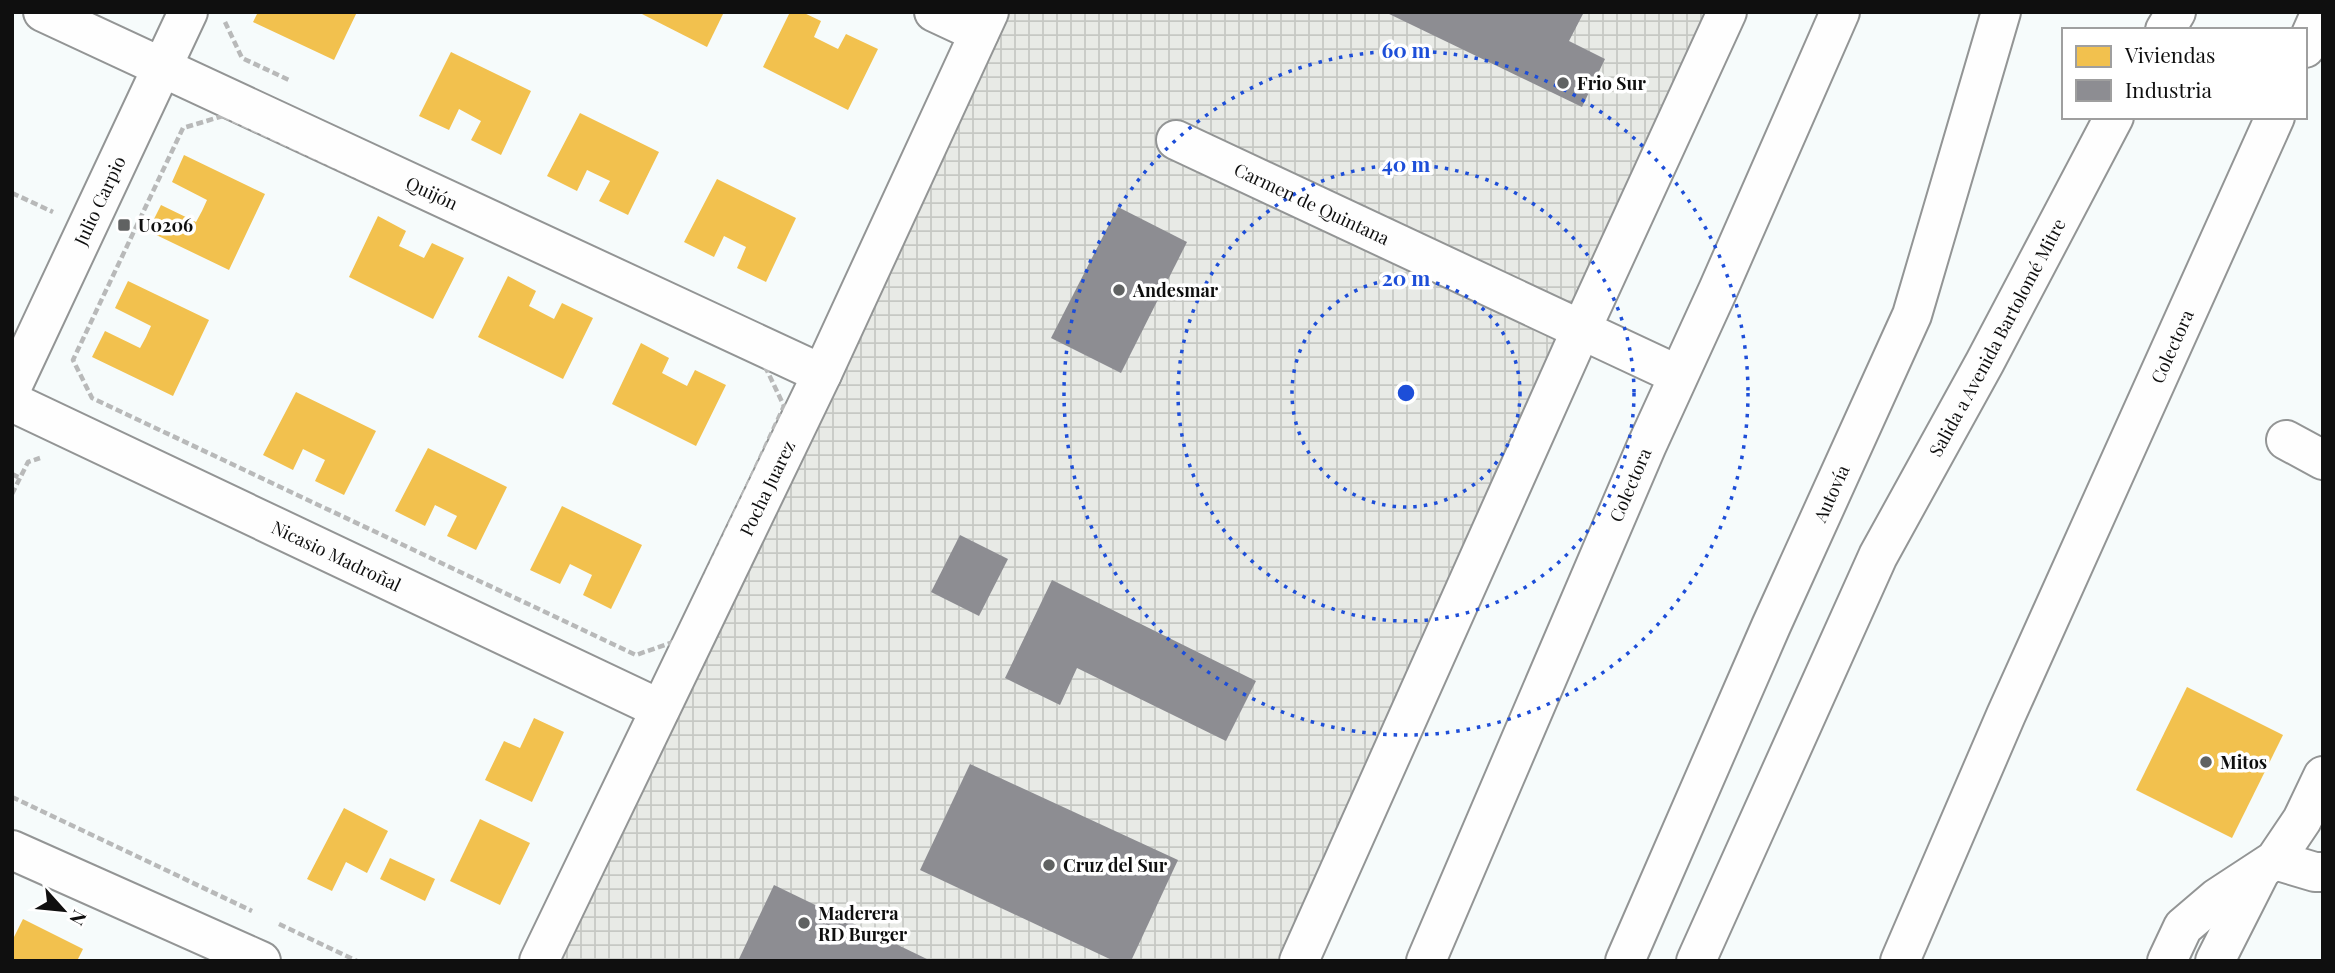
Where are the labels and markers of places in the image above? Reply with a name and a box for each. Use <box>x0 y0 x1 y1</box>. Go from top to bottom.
place label: Frio Sur <box>1577 71 1647 95</box>
marker: Frio Sur <box>1555 75 1571 91</box>
place label: U0206 <box>138 213 193 237</box>
marker: U0206 <box>116 217 132 233</box>
place label: Andesmar <box>1132 278 1219 302</box>
marker: Andesmar <box>1111 282 1127 298</box>
centre of rings <box>1394 381 1418 405</box>
place label: Mitos <box>2220 750 2267 774</box>
marker: Mitos <box>2198 754 2214 770</box>
place label: Cruz del Sur <box>1063 853 1168 877</box>
marker: Cruz del Sur <box>1041 857 1057 873</box>
place label: Maderera RD Burger <box>818 901 908 946</box>
marker: Maderera RD Burger <box>796 915 812 931</box>

